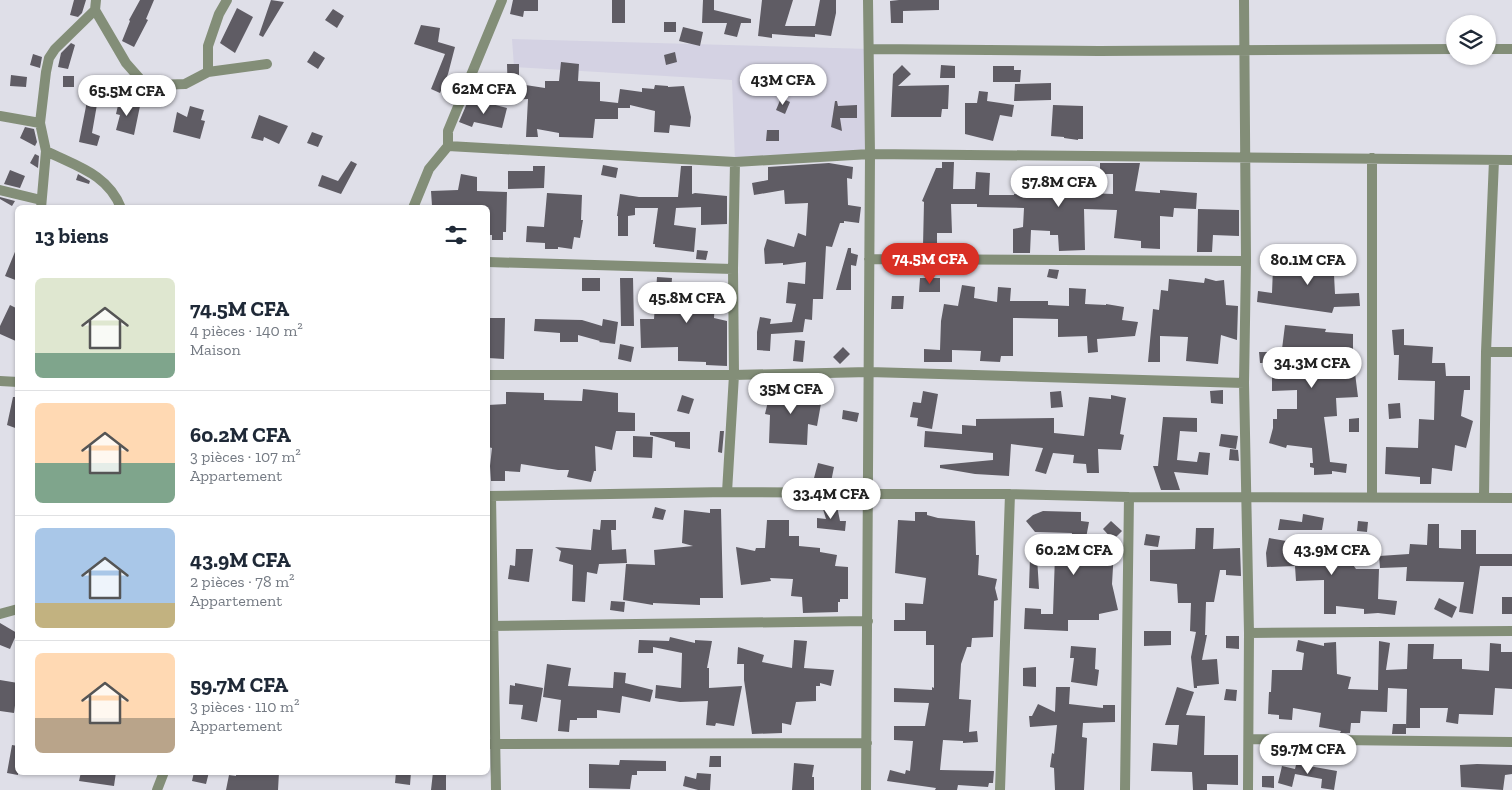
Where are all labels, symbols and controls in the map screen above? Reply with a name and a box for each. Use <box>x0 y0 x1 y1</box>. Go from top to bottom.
map controls <box>1446 15 1496 65</box>
button: layers <box>1446 15 1496 65</box>
pin: 43M CFA <box>737 64 829 106</box>
text: 43M CFA <box>751 70 815 89</box>
pin: 62M CFA <box>438 72 530 115</box>
pin: 65.5M CFA <box>70 74 184 117</box>
text: 62M CFA <box>452 79 516 98</box>
text: 65.5M CFA <box>89 81 165 100</box>
pin: 57.8M CFA <box>1002 166 1116 208</box>
text: 57.8M CFA <box>1022 172 1096 191</box>
icon: filters <box>442 221 470 249</box>
text: 13 biens <box>35 223 109 248</box>
pin: 74.5M CFA <box>873 242 987 285</box>
pin: 80.1M CFA <box>1251 244 1365 286</box>
text: 74.5M CFA <box>892 249 968 268</box>
text: 80.1M CFA <box>1271 250 1345 269</box>
pin: 45.8M CFA <box>630 282 744 324</box>
text: 45.8M CFA <box>649 288 725 307</box>
text: 74.5M CFA <box>190 296 289 321</box>
icon: home <box>75 298 135 358</box>
text: 4 pièces · 140 m² <box>190 321 303 340</box>
text: Maison <box>190 340 241 359</box>
pin: 34.3M CFA <box>1255 346 1369 389</box>
text: 34.3M CFA <box>1274 353 1350 372</box>
pin: 35M CFA <box>745 372 837 415</box>
text: 35M CFA <box>759 379 823 398</box>
text: 60.2M CFA <box>190 422 291 447</box>
icon: home <box>75 423 135 483</box>
text: 3 pièces · 107 m² <box>190 447 301 466</box>
text: Appartement <box>190 466 282 485</box>
pin: 33.4M CFA <box>774 478 888 520</box>
text: 33.4M CFA <box>793 484 869 503</box>
pin: 60.2M CFA <box>1017 534 1131 576</box>
pin: 43.9M CFA <box>1275 534 1389 576</box>
text: 60.2M CFA <box>1036 540 1112 559</box>
text: 43.9M CFA <box>1294 540 1370 559</box>
text: 43.9M CFA <box>190 547 291 572</box>
icon: home <box>75 548 135 608</box>
text: 2 pièces · 78 m² <box>190 572 295 591</box>
text: Appartement <box>190 591 282 610</box>
text: 59.7M CFA <box>190 672 288 697</box>
icon: home <box>75 673 135 733</box>
text: 3 pièces · 110 m² <box>190 697 299 716</box>
text: Appartement <box>190 716 282 735</box>
pin: 59.7M CFA <box>1251 732 1365 775</box>
text: 59.7M CFA <box>1271 739 1345 758</box>

